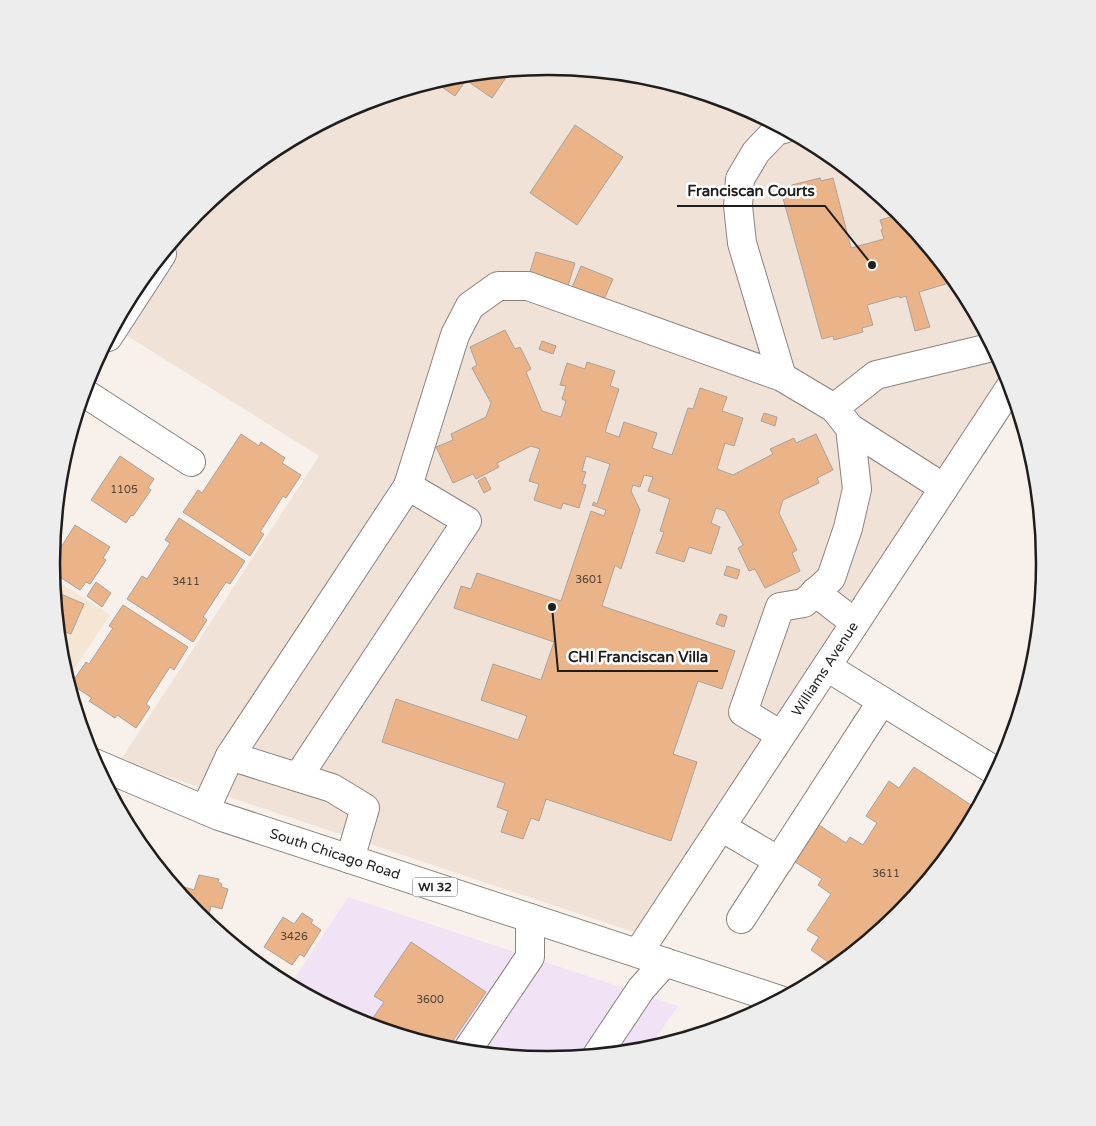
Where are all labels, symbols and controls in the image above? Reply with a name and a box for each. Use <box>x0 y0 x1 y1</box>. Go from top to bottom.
callout: Franciscan Courts <box>677 176 825 206</box>
text: Franciscan Courts <box>687 182 815 200</box>
house number: 1105 <box>110 483 138 496</box>
house number: 3601 <box>575 573 603 586</box>
house number: 3411 <box>172 575 200 588</box>
street label: Williams Avenue <box>788 619 862 719</box>
callout: CHI Franciscan Villa <box>558 641 718 671</box>
text: CHI Franciscan Villa <box>568 648 708 666</box>
street label: South Chicago Road <box>268 825 402 883</box>
house number: 3611 <box>872 867 900 880</box>
road number: WI 32 <box>412 878 458 896</box>
house number: 3426 <box>280 930 308 943</box>
house number: 3600 <box>416 993 444 1006</box>

